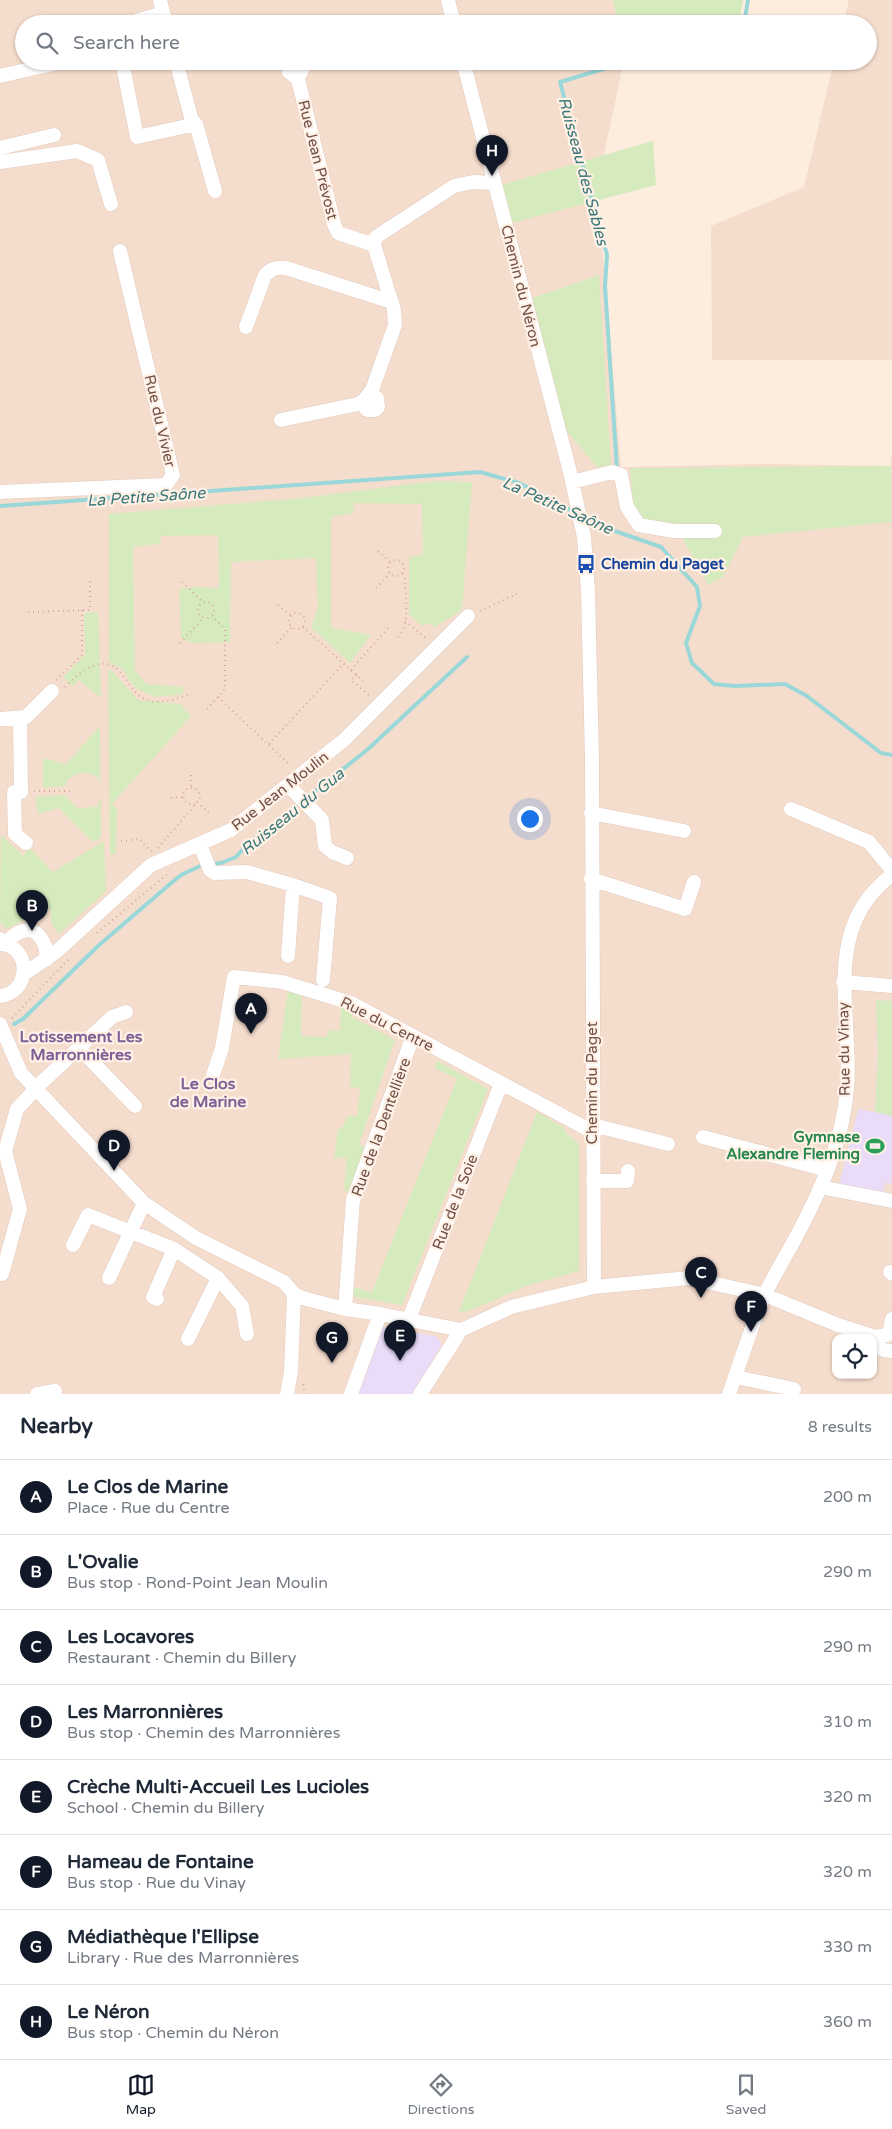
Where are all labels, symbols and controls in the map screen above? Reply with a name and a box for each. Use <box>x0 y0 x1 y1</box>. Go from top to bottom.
search box <box>15 15 877 70</box>
icon: search <box>33 29 61 57</box>
text: Search here <box>73 32 180 54</box>
water label: Ruisseau des Sables <box>554 95 613 249</box>
street label: Rue Jean Prévost <box>294 98 342 222</box>
pin: H <box>476 135 508 176</box>
street label: Chemin du Néron <box>497 223 545 349</box>
street label: Rue du Vivier <box>141 373 179 469</box>
water label: La Petite Saône <box>499 473 617 540</box>
water label: La Petite Saône <box>86 483 207 511</box>
bus stop icon: Chemin du Paget <box>575 553 597 575</box>
place label: Chemin du Paget <box>601 555 724 574</box>
street label: Rue Jean Moulin <box>228 747 332 835</box>
water label: Ruisseau du Gua <box>237 763 349 860</box>
your location <box>517 806 543 832</box>
pin: B <box>16 890 48 931</box>
pin: A <box>235 993 267 1034</box>
street label: Rue du Centre <box>337 993 437 1055</box>
street label: Rue du Vinay <box>834 1002 854 1096</box>
street label: Chemin du Paget <box>583 1021 601 1144</box>
district label: Lotissement Les Marronnières <box>20 1027 143 1065</box>
street label: Rue de la Dentellière <box>348 1055 414 1199</box>
district label: Le Clos de Marine <box>170 1074 246 1112</box>
place label: Gymnase Alexandre Fleming <box>726 1128 861 1164</box>
pin: D <box>98 1130 130 1171</box>
sports icon: Gymnase Alexandre Fleming <box>864 1135 886 1157</box>
street label: Rue de la Soie <box>429 1152 481 1252</box>
pin: C <box>685 1257 717 1298</box>
pin: F <box>735 1291 767 1332</box>
pin: E <box>384 1320 416 1361</box>
pin: G <box>316 1322 348 1363</box>
map controls <box>832 1334 877 1379</box>
button: locate <box>832 1334 877 1379</box>
text: Nearby <box>20 1414 93 1439</box>
text: 8 results <box>808 1417 872 1437</box>
text: Le Clos de Marine <box>67 1476 228 1498</box>
text: A <box>30 1487 42 1507</box>
text: 200 m <box>823 1487 872 1507</box>
text: Place · Rue du Centre <box>67 1498 230 1518</box>
text: L'Ovalie <box>67 1551 138 1573</box>
text: B <box>30 1562 42 1582</box>
text: 290 m <box>823 1562 872 1582</box>
text: Bus stop · Rond-Point Jean Moulin <box>67 1573 328 1593</box>
text: Les Locavores <box>67 1626 194 1648</box>
text: C <box>30 1637 42 1657</box>
text: 290 m <box>823 1637 872 1657</box>
text: Restaurant · Chemin du Billery <box>67 1648 296 1668</box>
text: Les Marronnières <box>67 1701 223 1723</box>
text: D <box>30 1712 42 1732</box>
text: 310 m <box>823 1712 872 1732</box>
text: Bus stop · Chemin des Marronnières <box>67 1723 340 1743</box>
text: Crèche Multi-Accueil Les Lucioles <box>67 1776 369 1798</box>
text: E <box>31 1787 41 1807</box>
text: 320 m <box>823 1787 872 1807</box>
text: School · Chemin du Billery <box>67 1798 264 1818</box>
text: Hameau de Fontaine <box>67 1851 254 1873</box>
text: F <box>31 1862 41 1882</box>
text: 320 m <box>823 1862 872 1882</box>
text: Bus stop · Rue du Vinay <box>67 1873 246 1893</box>
text: Médiathèque l'Ellipse <box>67 1926 259 1948</box>
text: G <box>30 1937 42 1957</box>
text: 330 m <box>823 1937 872 1957</box>
text: Library · Rue des Marronnières <box>67 1948 299 1968</box>
text: Le Néron <box>67 2001 150 2023</box>
text: H <box>30 2012 42 2032</box>
text: 360 m <box>823 2012 872 2032</box>
text: Bus stop · Chemin du Néron <box>67 2023 279 2043</box>
tab: Map <box>126 2071 156 2118</box>
tab: Directions <box>407 2071 474 2118</box>
tab: Saved <box>726 2071 766 2118</box>

